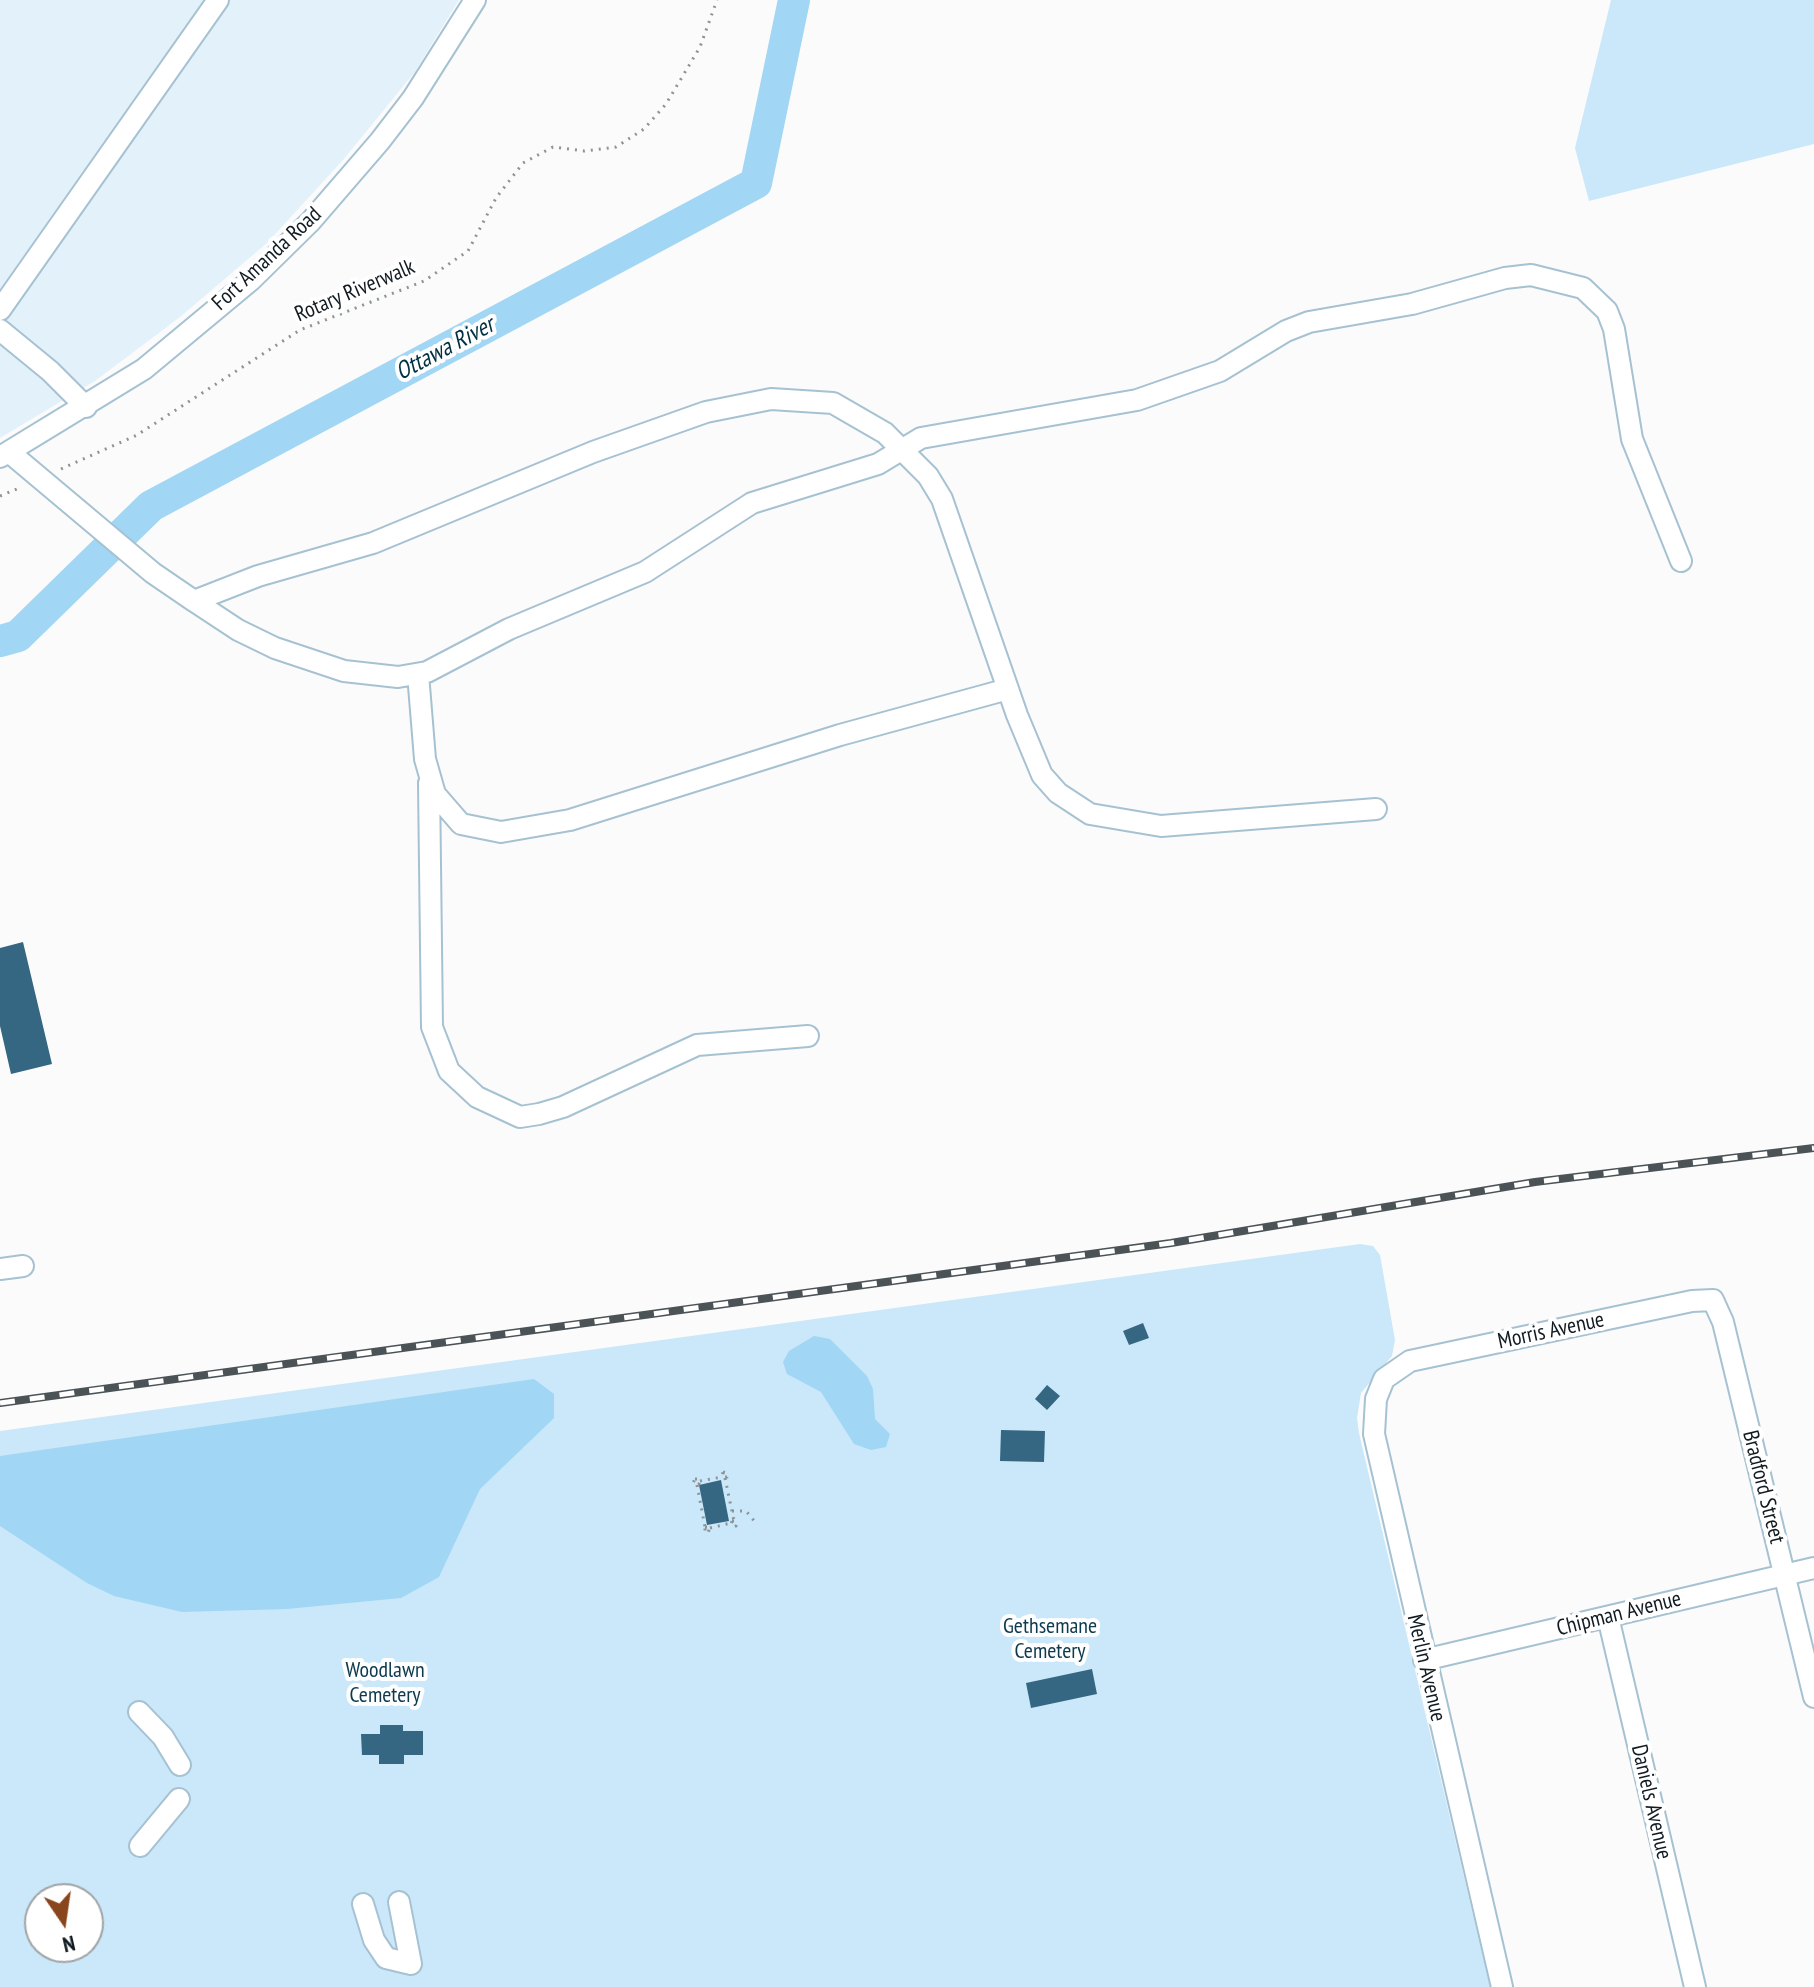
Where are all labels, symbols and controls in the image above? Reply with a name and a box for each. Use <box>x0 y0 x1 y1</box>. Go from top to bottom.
street label: Fort Amanda Road <box>207 202 327 316</box>
street label: Rotary Riverwalk <box>291 254 419 328</box>
water label: Ottawa River <box>391 311 499 387</box>
street label: Morris Avenue <box>1495 1307 1607 1355</box>
street label: Bradford Street <box>1736 1428 1790 1546</box>
street label: Chipman Avenue <box>1554 1586 1684 1642</box>
street label: Merlin Avenue <box>1401 1612 1451 1724</box>
park label: Gethsemane Cemetery <box>1003 1614 1097 1666</box>
park label: Woodlawn Cemetery <box>345 1658 425 1710</box>
street label: Daniels Avenue <box>1625 1742 1677 1862</box>
north arrow <box>24 1883 104 1963</box>
text: N <box>60 1929 78 1959</box>

